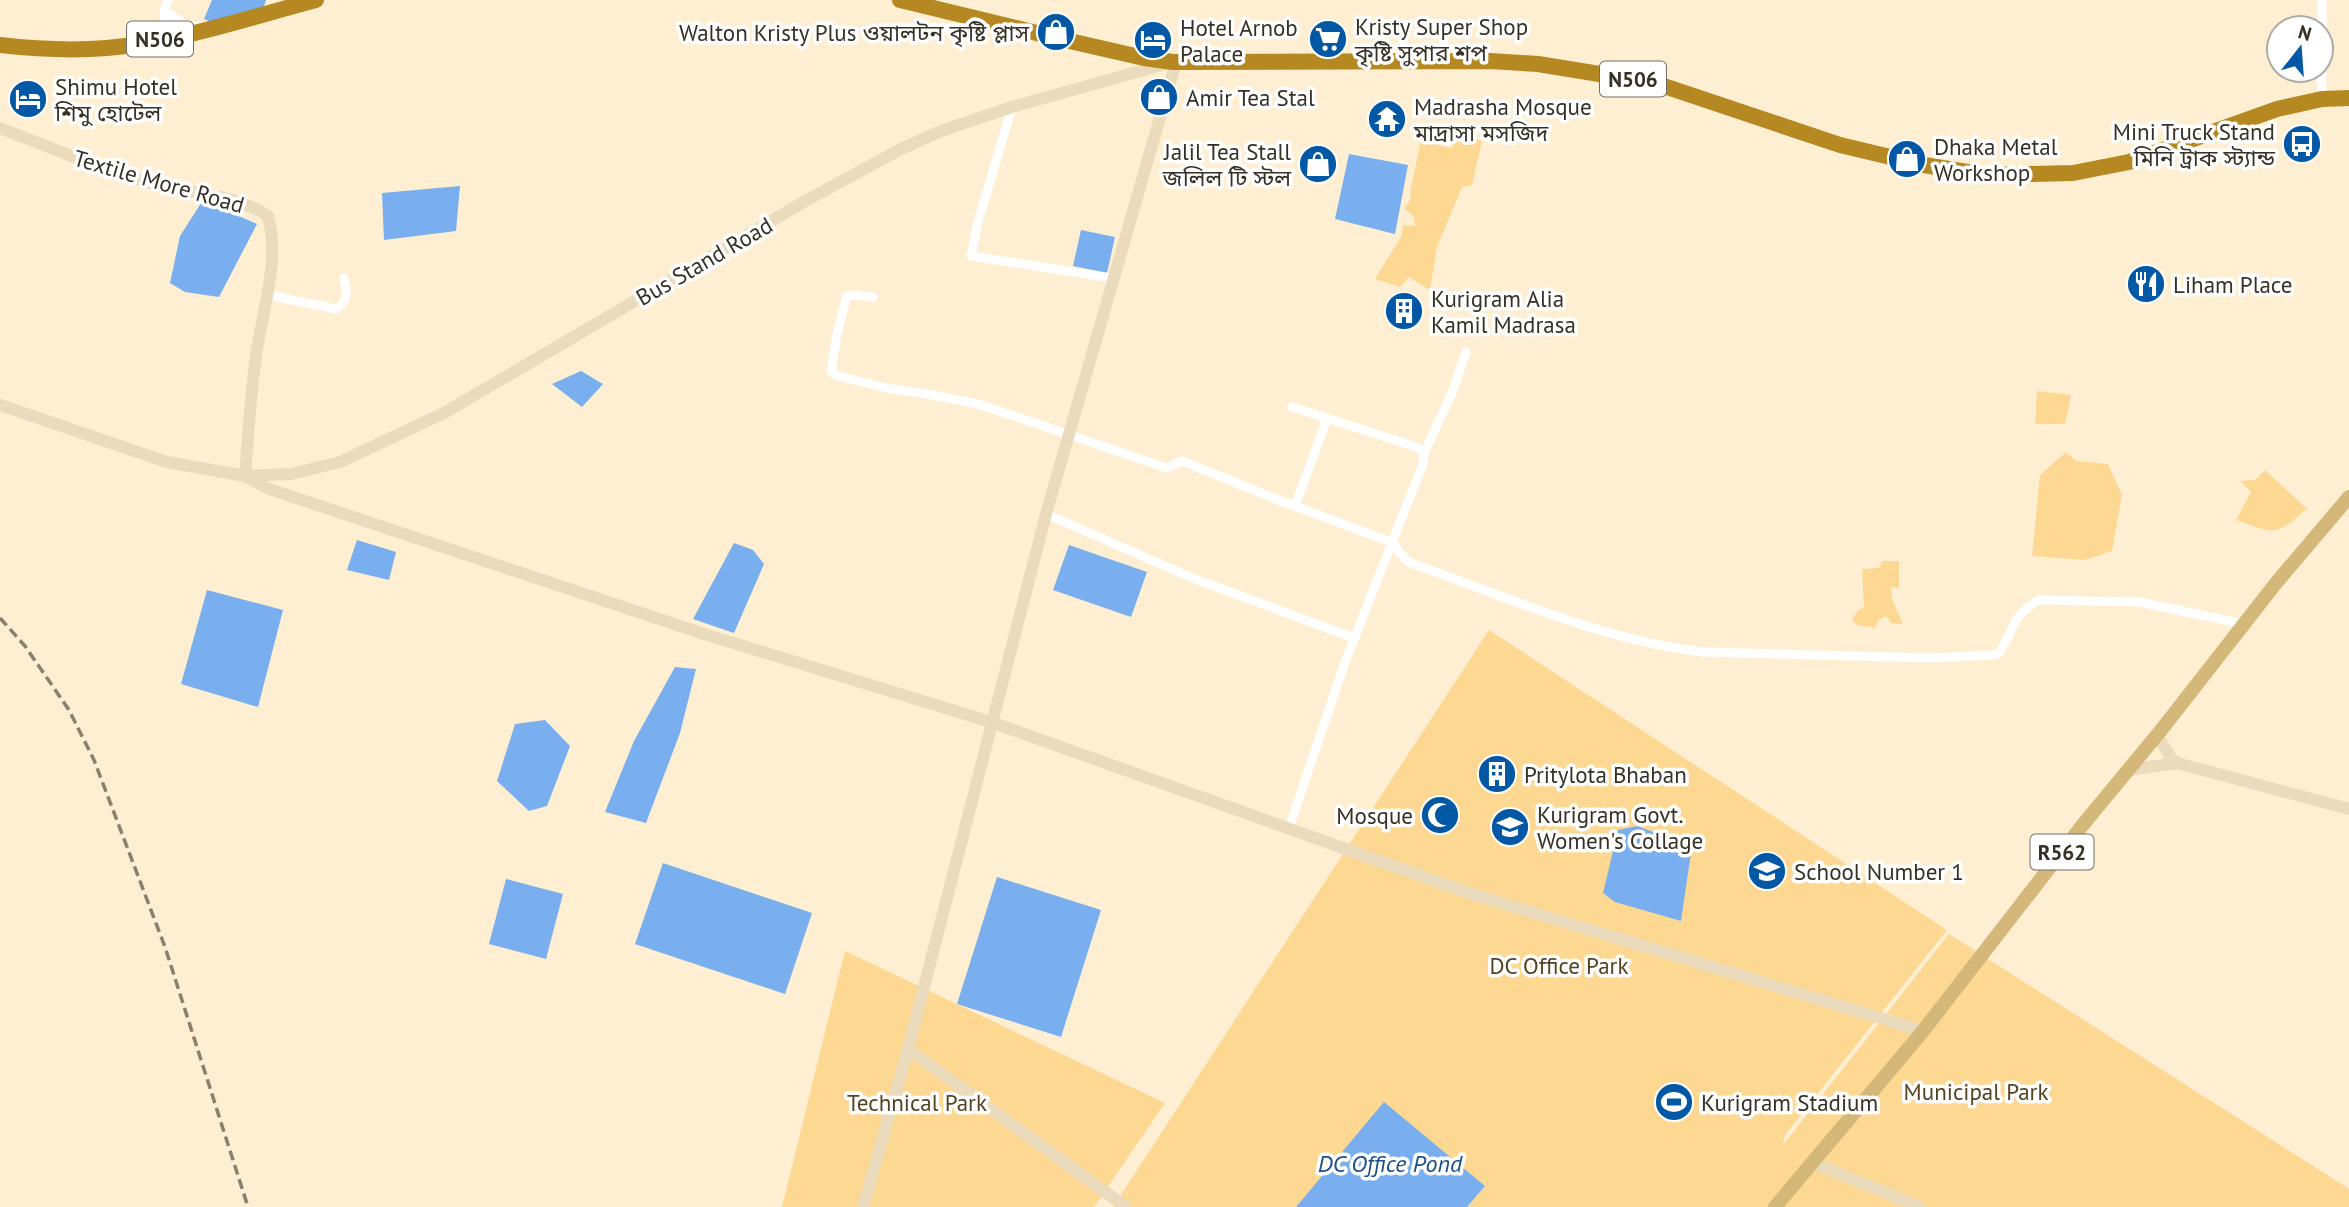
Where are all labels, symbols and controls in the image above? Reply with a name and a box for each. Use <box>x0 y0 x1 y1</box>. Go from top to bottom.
shop icon: Walton Kristy Plus ওয়ালটন কৃষ্টি প্লাস <box>1035 11 1077 53</box>
place label: Kristy Super Shop কৃষ্টি সুপার শপ <box>1354 12 1528 68</box>
place label: Hotel Arnob Palace <box>1180 13 1298 68</box>
north arrow <box>2265 14 2335 84</box>
place label: Walton Kristy Plus ওয়ালটন কৃষ্টি প্লাস <box>679 18 1030 48</box>
supermarket icon: Kristy Super Shop কৃষ্টি সুপার শপ <box>1307 18 1349 60</box>
hotel icon: Hotel Arnob Palace <box>1132 19 1174 61</box>
text: N <box>2295 19 2314 46</box>
road number: N506 <box>127 22 193 56</box>
road number: N506 <box>1600 62 1666 96</box>
place label: Shimu Hotel শিমু হোটেল <box>54 72 177 127</box>
shop icon: Amir Tea Stal <box>1138 76 1180 118</box>
hotel icon: Shimu Hotel শিমু হোটেল <box>7 78 49 120</box>
place label: Amir Tea Stal <box>1186 83 1315 112</box>
place label: Madrasha Mosque মাদ্রাসা মসজিদ <box>1413 92 1592 147</box>
temple icon: Madrasha Mosque মাদ্রাসা মসজিদ <box>1366 98 1408 140</box>
place label: Mini Truck Stand মিনি ট্রাক স্ট্যান্ড <box>2113 117 2276 172</box>
bus stop icon: Mini Truck Stand মিনি ট্রাক স্ট্যান্ড <box>2281 123 2323 165</box>
place label: Dhaka Metal Workshop <box>1934 132 2058 187</box>
place label: Jalil Tea Stall জলিল টি স্টল <box>1162 137 1292 192</box>
shop icon: Dhaka Metal Workshop <box>1886 138 1928 180</box>
street label: Textile More Road <box>70 143 248 219</box>
shop icon: Jalil Tea Stall জলিল টি স্টল <box>1297 143 1339 185</box>
street label: Bus Stand Road <box>631 210 777 312</box>
restaurant icon: Liham Place <box>2125 263 2167 305</box>
place label: Liham Place <box>2173 270 2292 299</box>
place label: Kurigram Alia Kamil Madrasa <box>1431 284 1576 339</box>
building icon: Kurigram Alia Kamil Madrasa <box>1383 290 1425 332</box>
building icon: Pritylota Bhaban <box>1476 753 1518 795</box>
place label: Pritylota Bhaban <box>1524 760 1687 789</box>
mosque icon: Mosque <box>1419 794 1461 836</box>
place label: Kurigram Govt. Women's Collage <box>1537 800 1703 855</box>
place label: Mosque <box>1336 801 1413 830</box>
school or university icon: Kurigram Govt. Women's Collage <box>1489 806 1531 848</box>
road number: R562 <box>2030 834 2094 870</box>
school or university icon: School Number 1 <box>1746 850 1788 892</box>
place label: School Number 1 <box>1794 857 1964 886</box>
park label: DC Office Park <box>1490 951 1628 980</box>
park label: Municipal Park <box>1904 1077 2048 1106</box>
sports icon: Kurigram Stadium <box>1653 1081 1695 1123</box>
park label: Technical Park <box>847 1088 987 1117</box>
place label: Kurigram Stadium <box>1701 1088 1878 1117</box>
water label: DC Office Pond <box>1318 1148 1463 1179</box>

